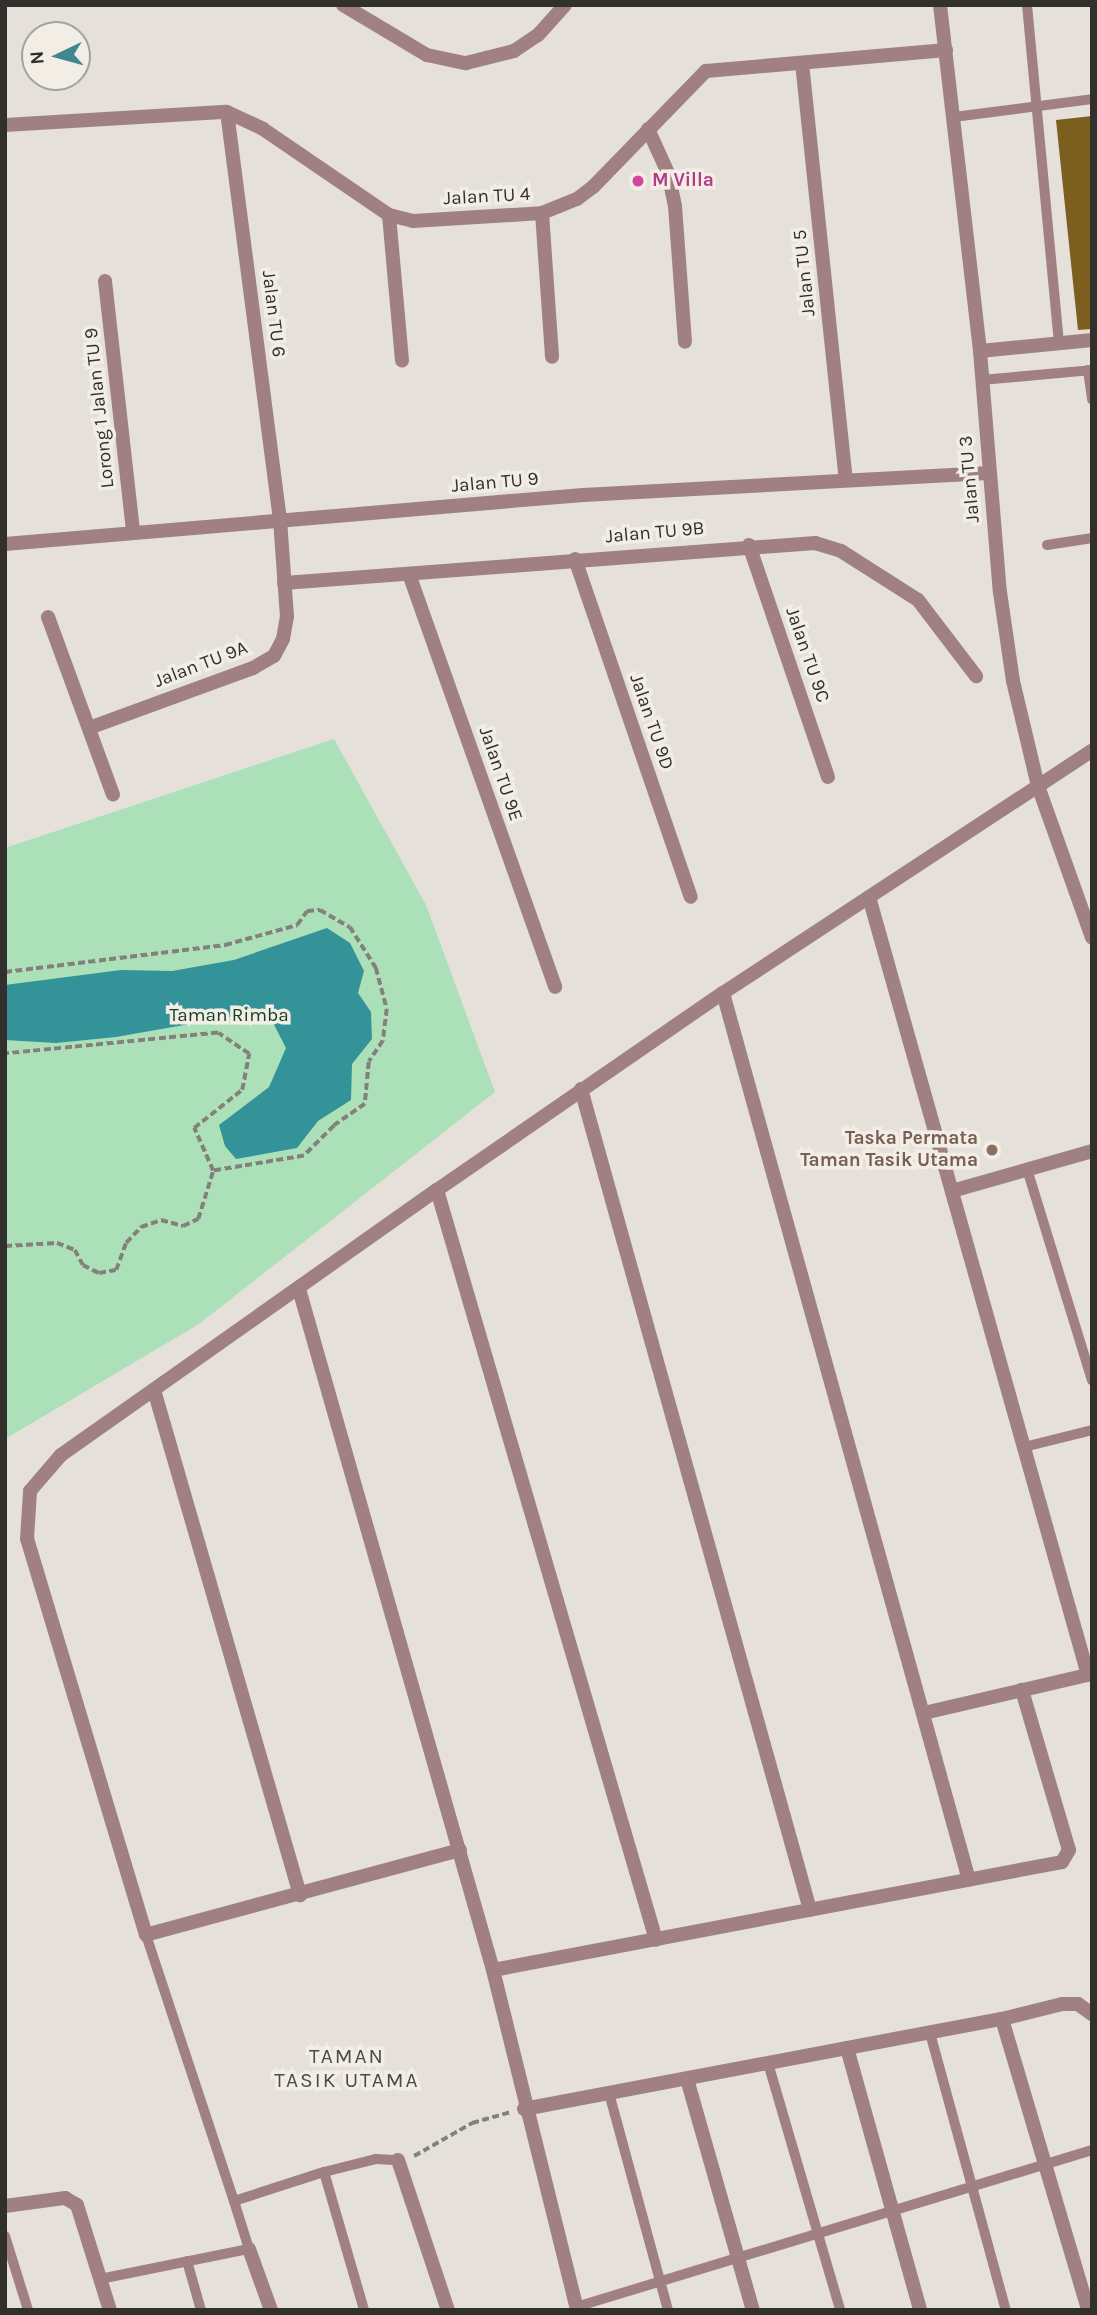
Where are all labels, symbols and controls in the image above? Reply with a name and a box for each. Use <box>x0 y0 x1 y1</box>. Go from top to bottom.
north arrow <box>21 21 91 91</box>
text: N <box>26 50 49 65</box>
place label: M Villa <box>652 170 714 192</box>
marker: M Villa <box>630 173 646 189</box>
street label: Jalan TU 4 <box>443 183 531 211</box>
street label: Jalan TU 5 <box>789 229 821 317</box>
street label: Jalan TU 6 <box>256 269 290 359</box>
street label: Lorong 1 Jalan TU 9 <box>80 327 120 489</box>
street label: Jalan TU 3 <box>955 434 985 524</box>
street label: Jalan TU 9 <box>451 468 539 498</box>
street label: Jalan TU 9B <box>605 517 705 549</box>
street label: Jalan TU 9C <box>780 604 834 706</box>
street label: Jalan TU 9A <box>151 637 251 693</box>
street label: Jalan TU 9D <box>624 671 678 773</box>
street label: Jalan TU 9E <box>473 724 527 824</box>
park label: Taman Rimba <box>169 1005 289 1027</box>
place label: Taska Permata Taman Tasik Utama <box>800 1128 978 1172</box>
marker: Taska Permata Taman Tasik Utama <box>984 1142 1000 1158</box>
district label: TAMAN TASIK UTAMA <box>276 2043 418 2093</box>

